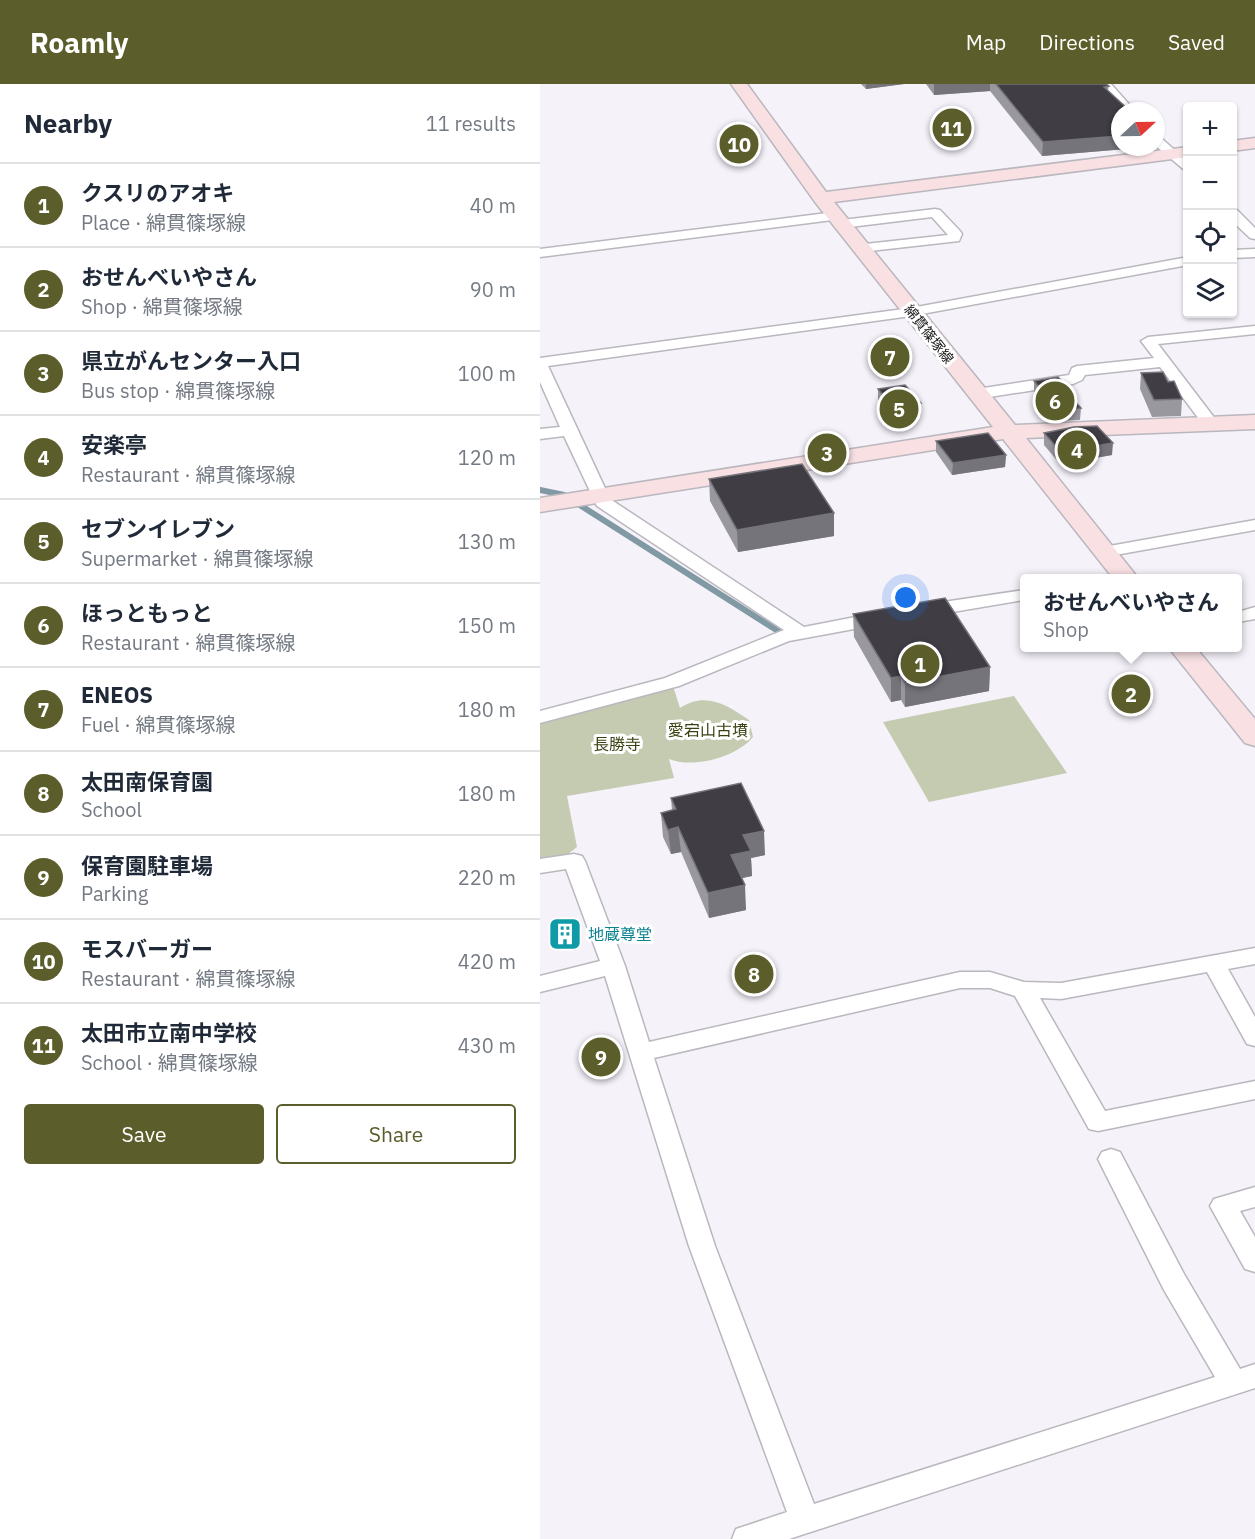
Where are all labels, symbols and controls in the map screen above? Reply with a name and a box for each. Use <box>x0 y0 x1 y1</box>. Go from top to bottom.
text: Roamly <box>30 24 128 61</box>
text: Map <box>966 28 1006 56</box>
text: Directions <box>1039 28 1135 56</box>
text: Saved <box>1168 28 1225 56</box>
north arrow <box>1111 102 1165 156</box>
map controls <box>1183 102 1237 318</box>
button: + <box>1183 102 1237 156</box>
text: Nearby <box>24 106 112 140</box>
pin: 11 <box>932 106 972 150</box>
text: 11 results <box>426 110 516 137</box>
pin: 10 <box>720 122 758 166</box>
button: − <box>1183 156 1237 210</box>
text: クスリのアオキ <box>81 178 234 207</box>
text: 1 <box>38 192 50 219</box>
text: 40 m <box>470 192 516 219</box>
text: Place · 綿貫篠塚線 <box>81 209 246 236</box>
button: locate <box>1183 210 1237 264</box>
text: おせんべいやさん <box>81 262 257 291</box>
button: layers <box>1183 264 1237 318</box>
text: 2 <box>38 276 50 303</box>
text: 90 m <box>470 276 516 303</box>
text: Shop · 綿貫篠塚線 <box>81 293 243 320</box>
street label: 綿貫篠塚線 <box>900 301 958 367</box>
pin: 7 <box>870 334 910 380</box>
text: 県立がんセンター入口 <box>81 346 301 375</box>
text: 3 <box>38 360 50 387</box>
text: 100 m <box>458 360 516 387</box>
text: Bus stop · 綿貫篠塚線 <box>81 377 275 404</box>
pin: 6 <box>1036 378 1074 424</box>
pin: 5 <box>880 386 918 432</box>
pin: 4 <box>1058 428 1096 472</box>
text: 安楽亭 <box>81 430 147 459</box>
pin: 3 <box>808 430 846 476</box>
text: 4 <box>38 444 50 471</box>
text: 120 m <box>458 444 516 471</box>
text: Restaurant · 綿貫篠塚線 <box>81 461 295 488</box>
text: セブンイレブン <box>81 514 235 543</box>
text: 5 <box>38 528 50 555</box>
text: 130 m <box>458 528 516 555</box>
text: Supermarket · 綿貫篠塚線 <box>81 545 314 572</box>
popup <box>1020 574 1242 652</box>
your location <box>891 583 920 612</box>
text: おせんべいやさん <box>1043 587 1219 616</box>
text: ほっともっと <box>81 598 213 627</box>
text: 6 <box>38 612 50 639</box>
text: 150 m <box>458 612 516 639</box>
text: Shop <box>1043 616 1089 643</box>
text: Restaurant · 綿貫篠塚線 <box>81 629 295 656</box>
pin: 1 <box>900 642 940 686</box>
pin: 2 <box>1112 672 1150 716</box>
text: ENEOS <box>81 680 153 709</box>
text: 7 <box>38 696 50 723</box>
text: 180 m <box>458 696 516 723</box>
text: Fuel · 綿貫篠塚線 <box>81 711 235 738</box>
park label: 愛宕山古墳 <box>668 720 748 740</box>
park label: 長勝寺 <box>593 734 641 754</box>
text: 太田南保育園 <box>81 767 213 796</box>
text: 8 <box>38 780 50 807</box>
text: 180 m <box>458 780 516 807</box>
text: School <box>81 796 142 823</box>
text: 保育園駐車場 <box>81 851 213 880</box>
text: 9 <box>38 864 50 891</box>
text: 220 m <box>458 864 516 891</box>
text: Parking <box>81 880 148 907</box>
building icon: 地蔵尊堂 <box>547 916 583 952</box>
place label: 地蔵尊堂 <box>588 924 652 944</box>
text: モスバーガー <box>81 934 213 963</box>
text: 10 <box>32 948 56 975</box>
text: 420 m <box>458 948 516 975</box>
pin: 8 <box>734 952 774 996</box>
text: Restaurant · 綿貫篠塚線 <box>81 965 295 992</box>
text: 太田市立南中学校 <box>81 1018 257 1047</box>
text: 11 <box>32 1032 56 1059</box>
text: 430 m <box>458 1032 516 1059</box>
pin: 9 <box>582 1034 620 1080</box>
text: School · 綿貫篠塚線 <box>81 1049 258 1076</box>
button: Save <box>24 1104 264 1164</box>
button: Share <box>276 1104 516 1164</box>

